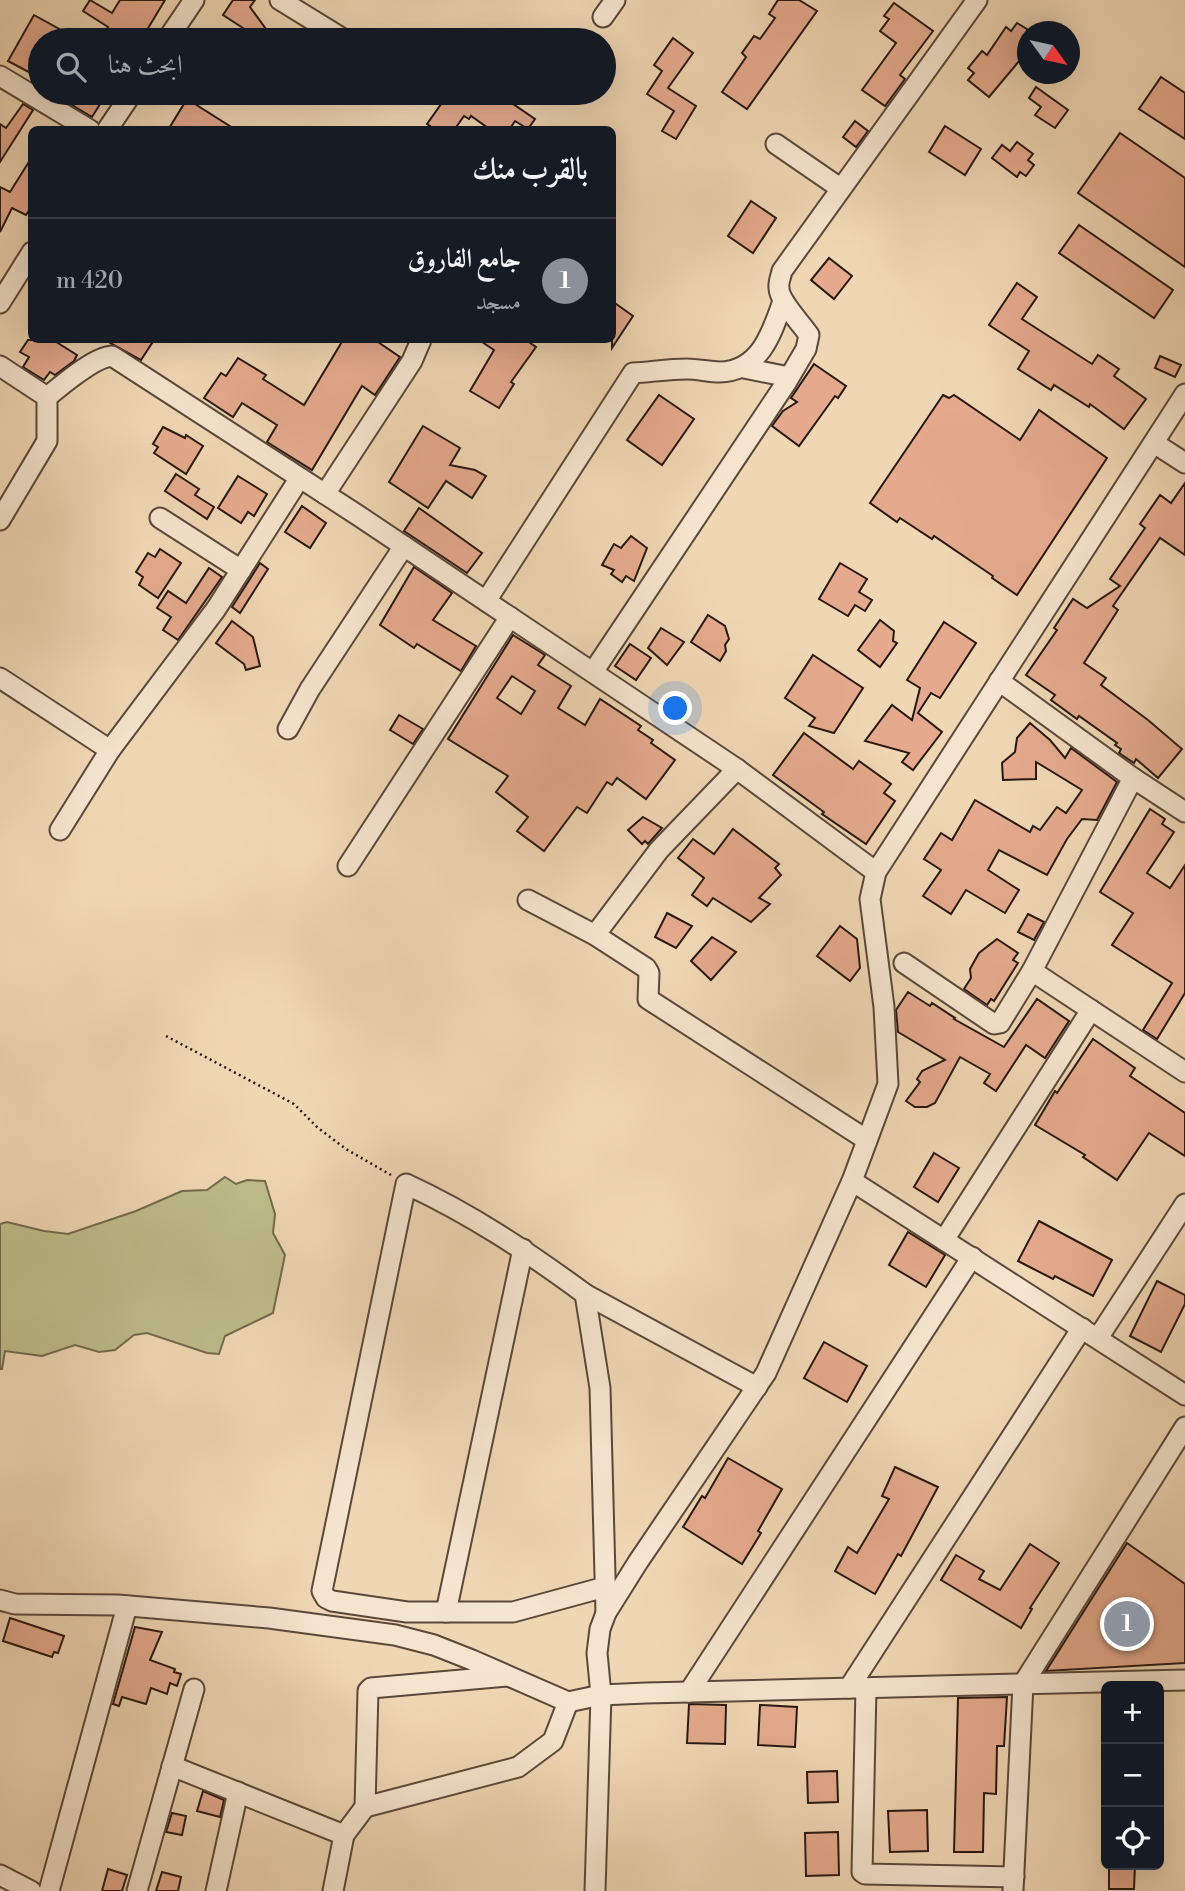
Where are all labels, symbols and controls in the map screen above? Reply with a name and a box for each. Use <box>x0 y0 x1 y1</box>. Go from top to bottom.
north arrow <box>1017 21 1080 84</box>
search box <box>28 28 616 105</box>
icon: search <box>52 48 90 86</box>
text: ابحث هنا <box>108 49 183 81</box>
text: بالقرب منك <box>472 151 588 189</box>
text: جامع الفاروق <box>408 243 521 275</box>
text: 420 m <box>56 267 123 295</box>
text: 1 <box>559 267 571 295</box>
text: مسجد <box>476 288 521 316</box>
your location <box>658 691 692 725</box>
pin: 1 <box>1104 1598 1150 1650</box>
map controls <box>1101 1681 1164 1870</box>
button: + <box>1101 1681 1164 1744</box>
button: − <box>1101 1744 1164 1807</box>
button: locate <box>1101 1807 1164 1870</box>

